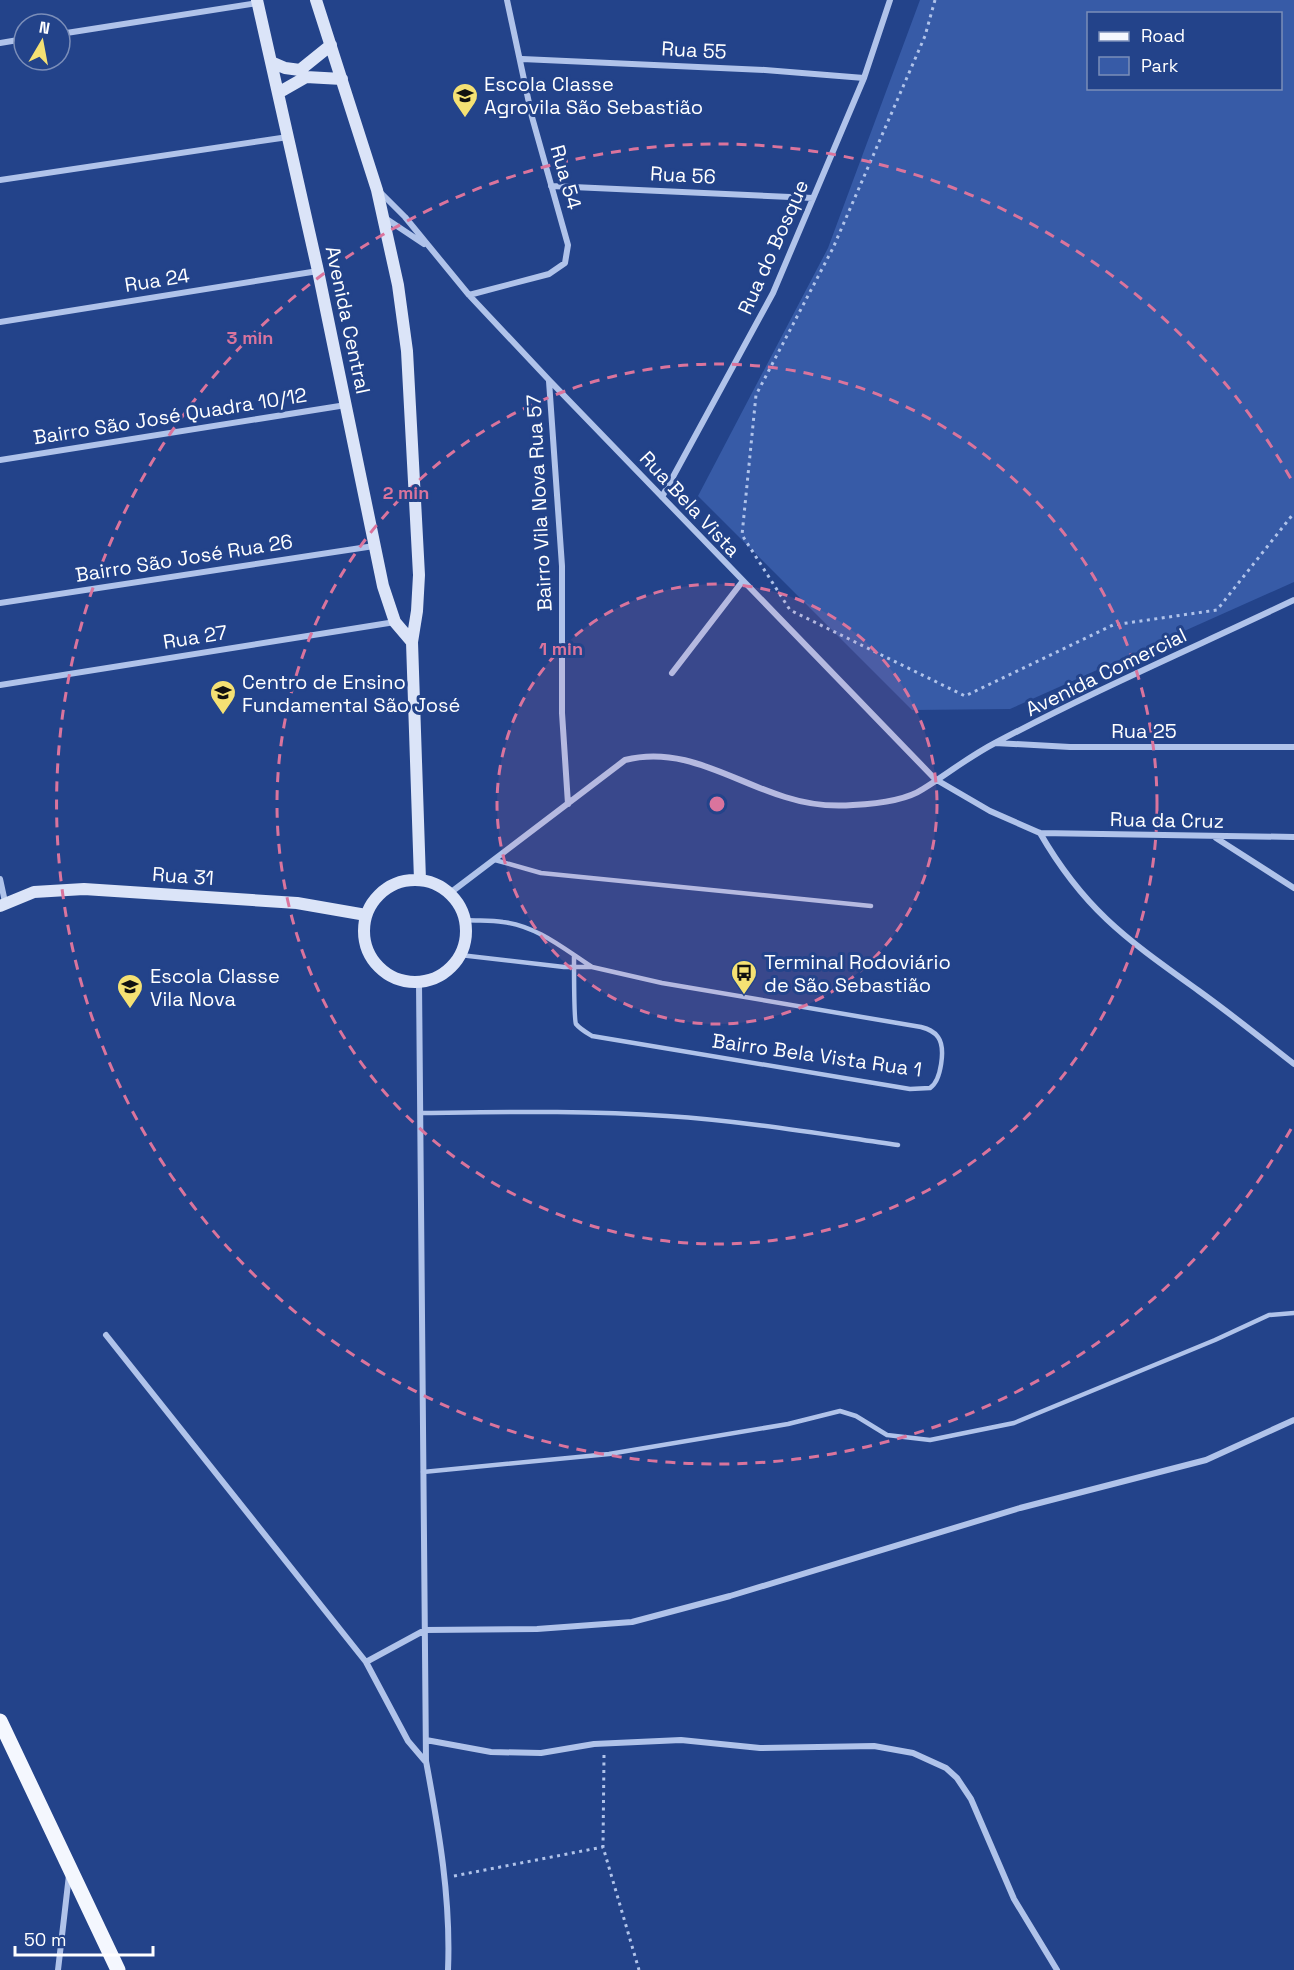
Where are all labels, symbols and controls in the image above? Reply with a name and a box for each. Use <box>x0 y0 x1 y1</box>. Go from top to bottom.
north arrow <box>12 12 72 72</box>
legend <box>1087 12 1282 90</box>
text: N <box>37 16 52 39</box>
text: Road <box>1141 24 1185 47</box>
street label: Rua 55 <box>661 35 727 65</box>
text: Park <box>1141 54 1179 77</box>
place label: Escola Classe Agrovila São Sebastião <box>484 71 703 120</box>
school or university icon: Escola Classe Agrovila São Sebastião <box>450 81 480 119</box>
street label: Rua 54 <box>544 142 588 212</box>
street label: Rua 56 <box>649 160 717 190</box>
street label: Rua do Bosque <box>732 175 814 319</box>
street label: Avenida Central <box>320 244 376 396</box>
street label: Rua 24 <box>123 262 191 298</box>
text: 3 min <box>227 326 273 349</box>
street label: Bairro São José Quadra 10/12 <box>31 382 309 450</box>
street label: Bairro Vila Nova Rua 57 <box>520 394 558 612</box>
street label: Rua Bela Vista <box>634 445 746 563</box>
text: 2 min <box>383 481 429 504</box>
street label: Bairro São José Rua 26 <box>73 528 295 588</box>
street label: Rua 27 <box>161 619 229 655</box>
street label: Avenida Comercial <box>1021 622 1191 722</box>
text: 1 min <box>539 637 583 660</box>
place label: Centro de Ensino Fundamental São José <box>242 669 460 718</box>
school or university icon: Centro de Ensino Fundamental São José <box>208 678 238 716</box>
street label: Rua 25 <box>1111 718 1177 744</box>
centre of rings <box>707 794 727 814</box>
street label: Rua da Cruz <box>1110 806 1224 834</box>
street label: Rua 31 <box>151 861 215 891</box>
place label: Terminal Rodoviário de São Sebastião <box>764 949 951 998</box>
bus stop icon: Terminal Rodoviário de São Sebastião <box>729 958 759 996</box>
place label: Escola Classe Vila Nova <box>150 963 280 1012</box>
school or university icon: Escola Classe Vila Nova <box>115 972 145 1010</box>
street label: Bairro Bela Vista Rua 1 <box>711 1027 923 1083</box>
scale bar <box>15 1919 153 1957</box>
text: 50 m <box>24 1928 66 1951</box>

